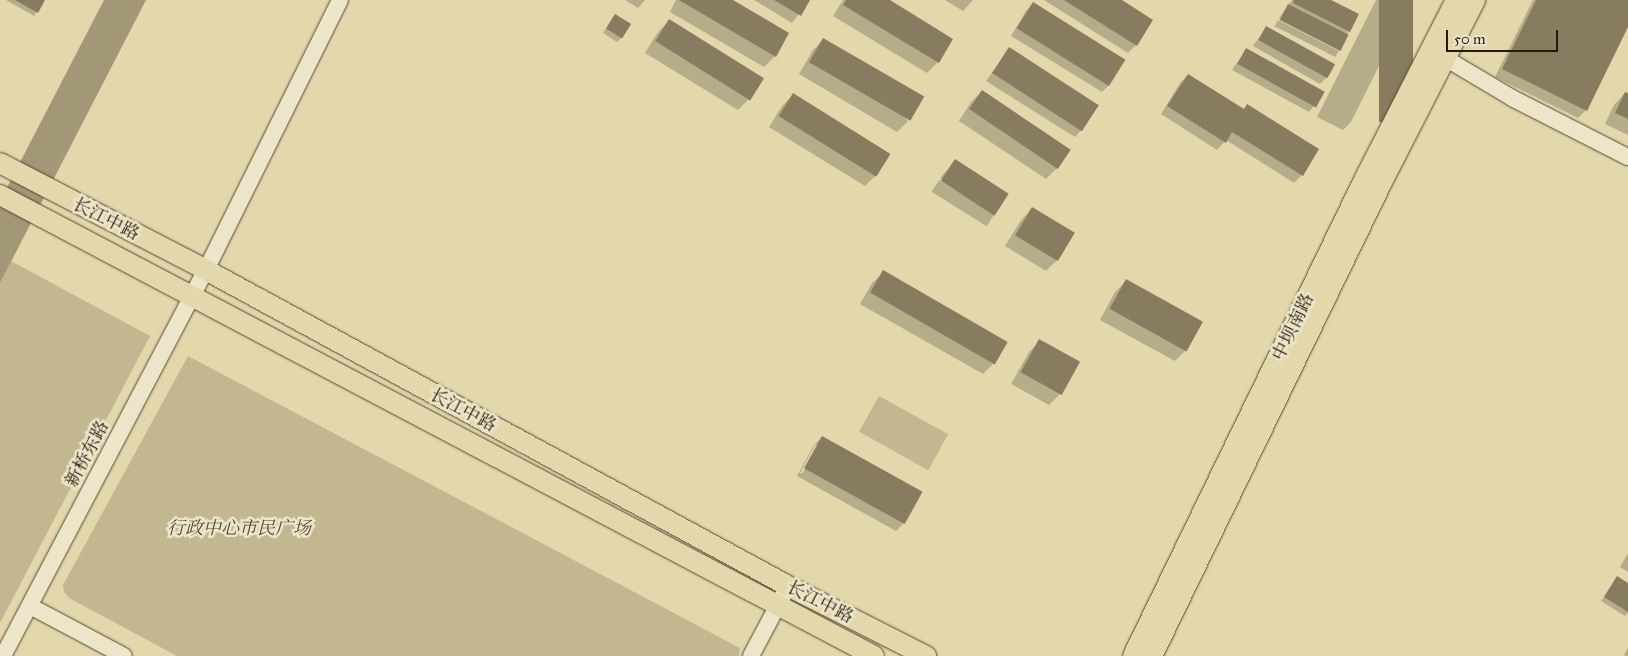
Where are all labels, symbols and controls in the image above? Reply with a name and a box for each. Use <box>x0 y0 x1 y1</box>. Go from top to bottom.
scale bar <box>1448 20 1560 52</box>
text: 50 m <box>1454 30 1486 48</box>
street label: 长江中路 <box>69 193 143 245</box>
street label: 中坝南路 <box>1268 290 1318 364</box>
street label: 长江中路 <box>426 384 500 436</box>
street label: 新桥东路 <box>61 417 113 491</box>
park label: 行政中心市民广场 <box>167 517 311 539</box>
street label: 长江中路 <box>783 576 857 628</box>

